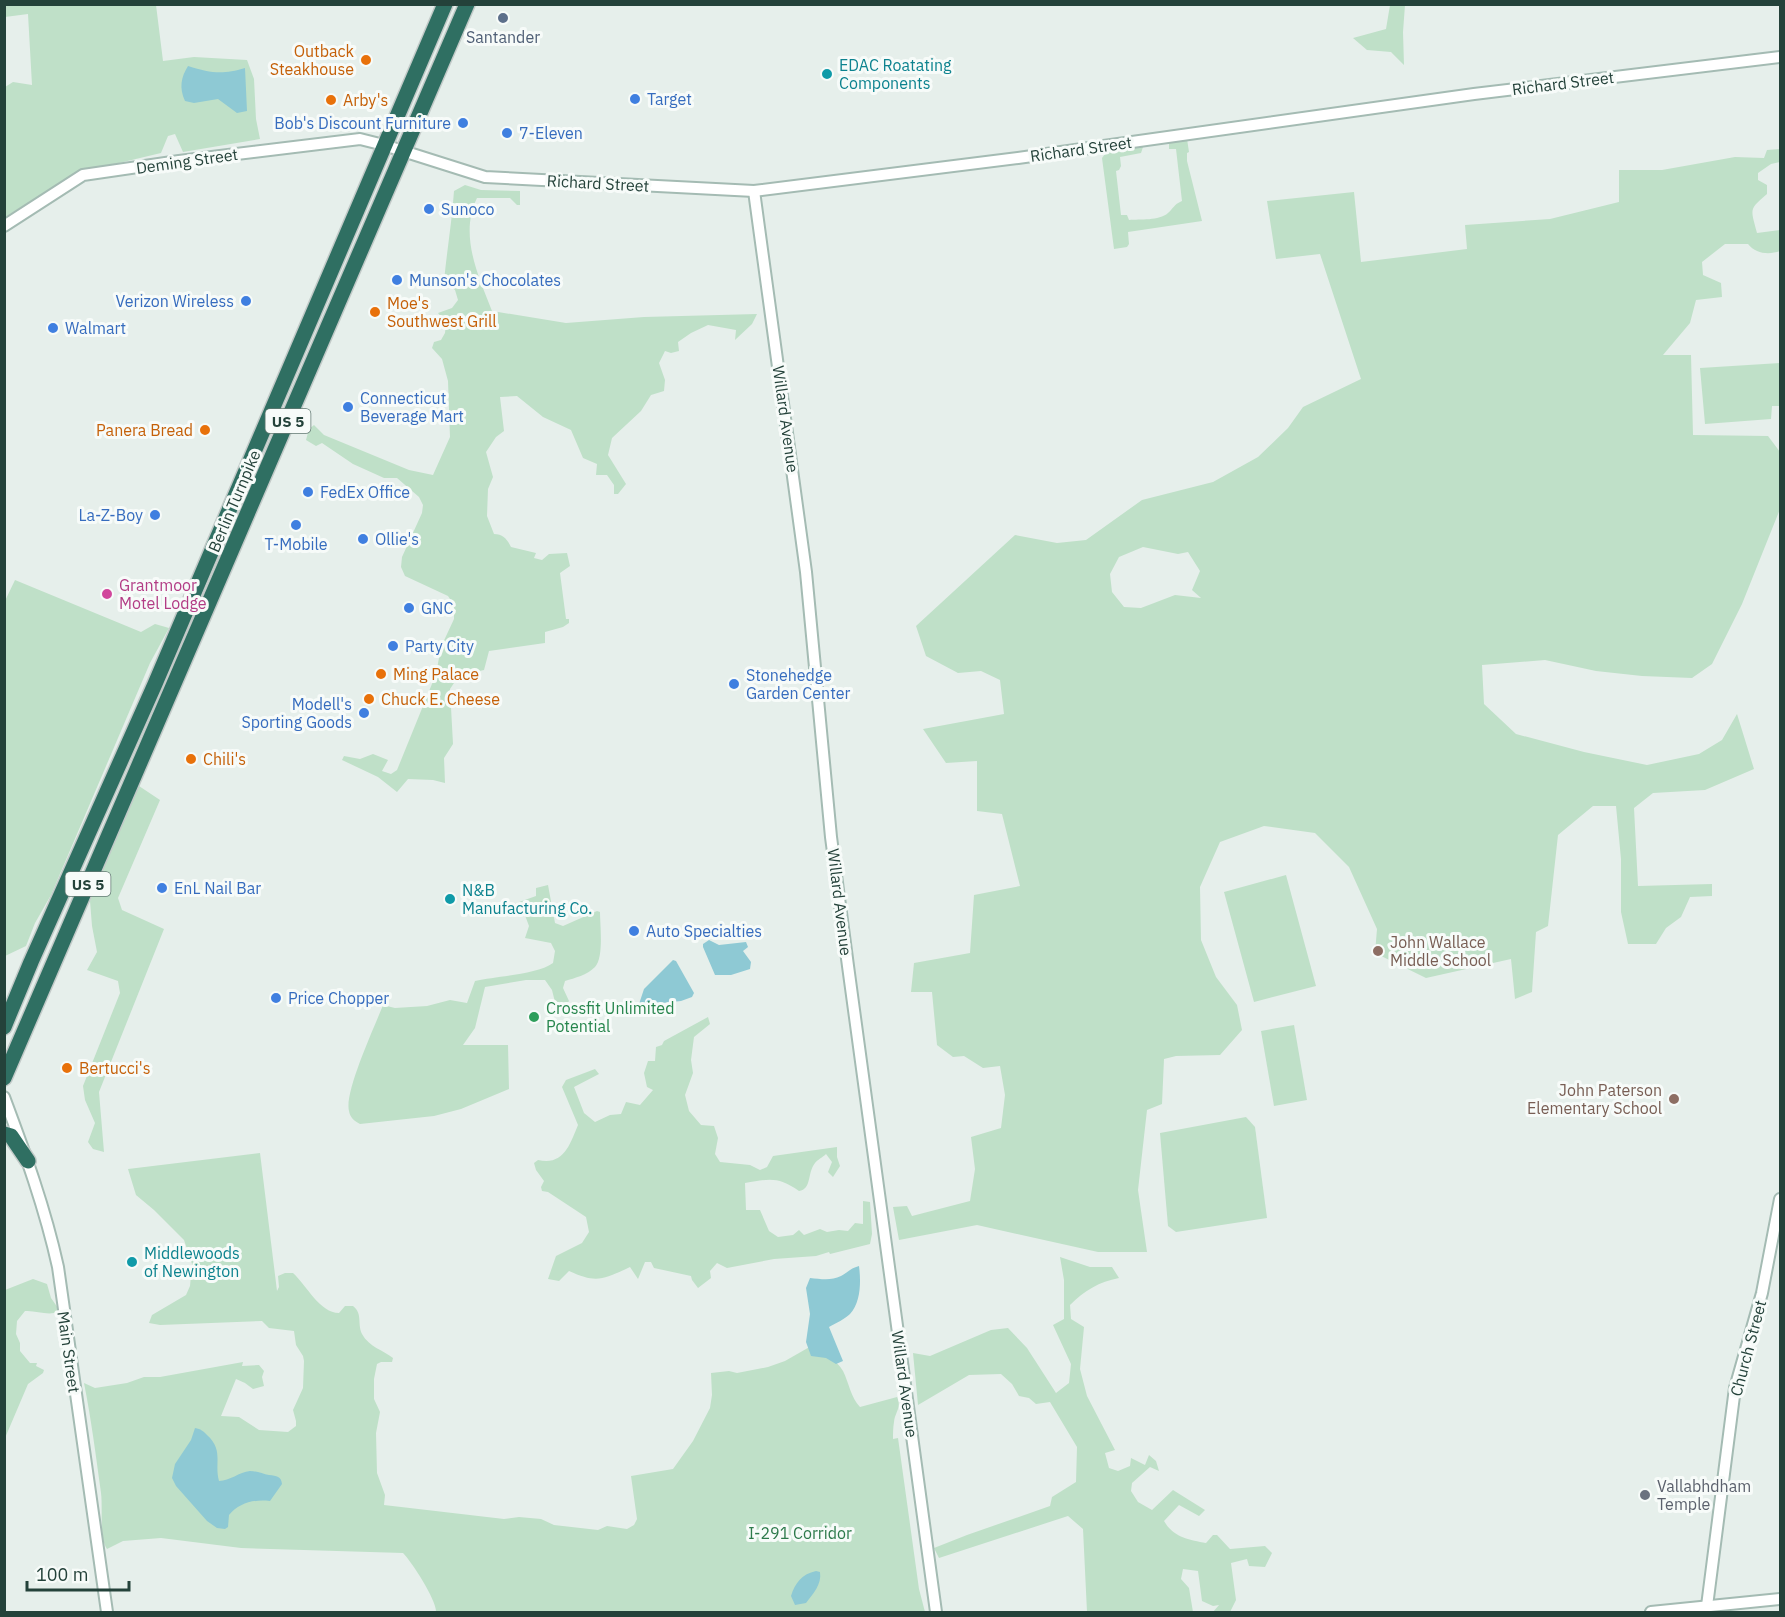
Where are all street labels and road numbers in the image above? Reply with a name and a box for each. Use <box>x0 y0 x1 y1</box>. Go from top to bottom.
street label: Richard Street <box>1511 67 1615 99</box>
street label: Richard Street <box>1029 132 1133 166</box>
street label: Deming Street <box>135 144 239 178</box>
street label: Richard Street <box>546 170 650 196</box>
street label: Willard Avenue <box>769 364 803 474</box>
road number: US 5 <box>266 409 310 433</box>
street label: Berlin Turnpike <box>204 447 265 555</box>
street label: Willard Avenue <box>824 847 857 957</box>
road number: US 5 <box>66 872 110 896</box>
street label: Church Street <box>1726 1298 1770 1398</box>
street label: Main Street <box>53 1310 85 1394</box>
street label: Willard Avenue <box>888 1329 922 1439</box>

